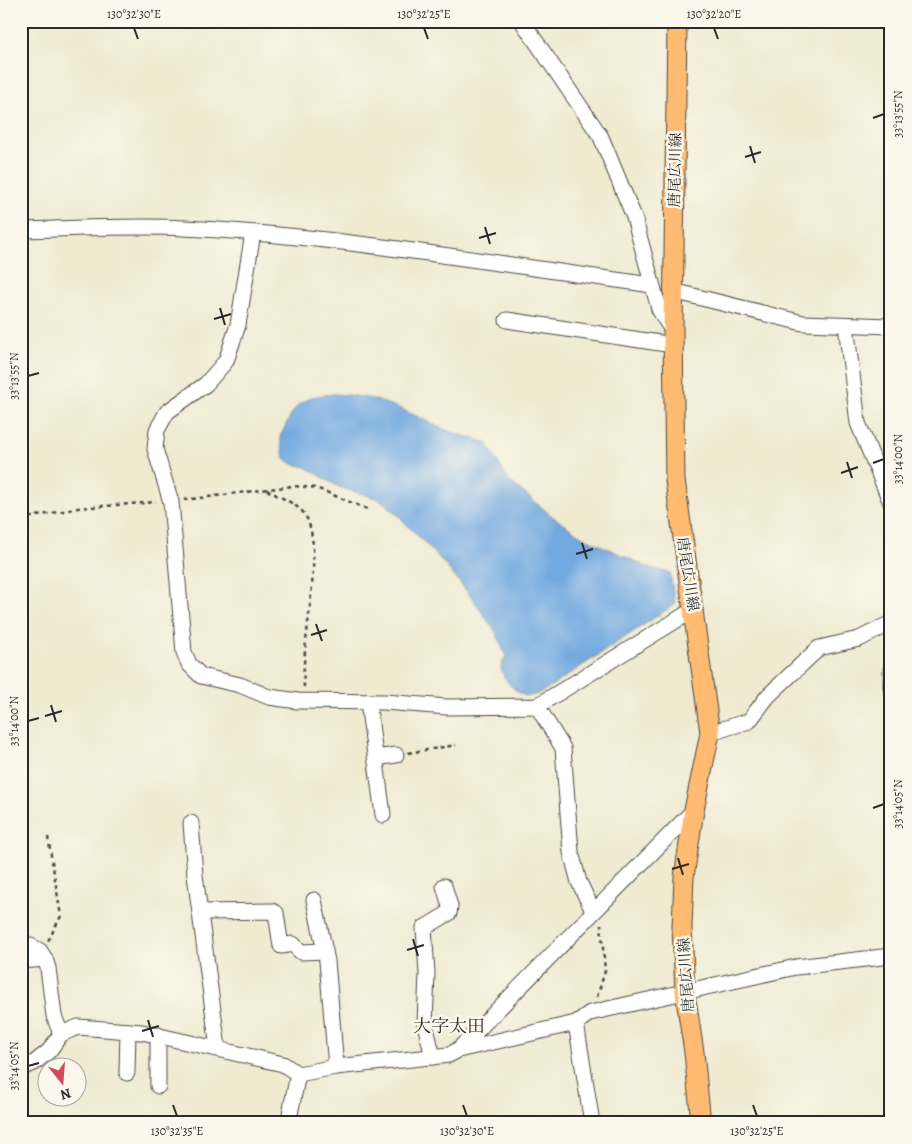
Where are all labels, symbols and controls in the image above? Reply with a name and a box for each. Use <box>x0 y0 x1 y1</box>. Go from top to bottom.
text: 130°32'30"E <box>107 6 161 22</box>
text: 130°32'25"E <box>397 6 451 22</box>
text: 130°32'20"E <box>687 6 741 22</box>
text: 33°13'55"N <box>890 90 906 138</box>
street label: 唐尾広川線 <box>664 132 686 208</box>
text: 33°13'55"N <box>6 352 22 400</box>
text: 33°14'00"N <box>890 434 906 484</box>
street label: 唐尾広川線 <box>672 535 704 613</box>
text: 33°14'00"N <box>6 696 22 746</box>
text: 33°14'05"N <box>890 779 906 829</box>
street label: 唐尾広川線 <box>673 937 699 1013</box>
district label: 大字太田 <box>413 1014 485 1038</box>
text: 33°14'05"N <box>6 1041 22 1091</box>
north arrow <box>38 1056 88 1106</box>
text: N <box>58 1083 73 1105</box>
text: 130°32'35"E <box>151 1123 203 1139</box>
text: 130°32'30"E <box>440 1123 494 1139</box>
text: 130°32'25"E <box>730 1123 784 1139</box>

